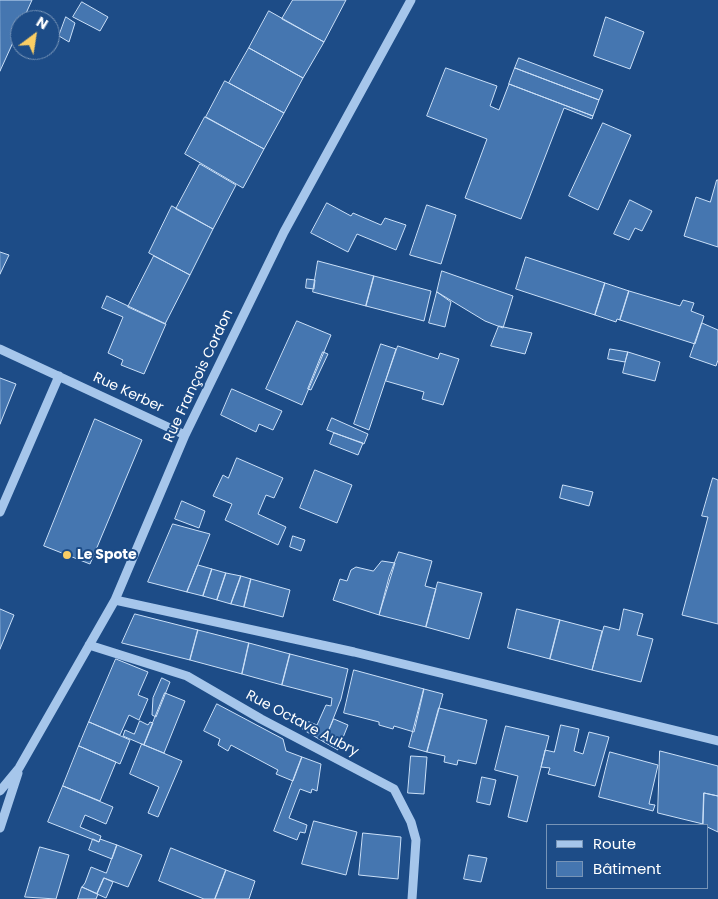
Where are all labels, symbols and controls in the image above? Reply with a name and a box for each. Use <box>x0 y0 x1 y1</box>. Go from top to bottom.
north arrow <box>10 10 60 60</box>
text: N <box>33 12 52 34</box>
street label: Rue François Cordon <box>161 307 237 445</box>
street label: Rue Kerber <box>90 369 166 417</box>
place label: Le Spote <box>77 547 137 563</box>
marker: Le Spote <box>61 549 73 561</box>
street label: Rue Octave Aubry <box>243 687 361 761</box>
legend <box>546 824 708 889</box>
text: Route <box>593 833 636 854</box>
text: Bâtiment <box>593 858 661 879</box>

